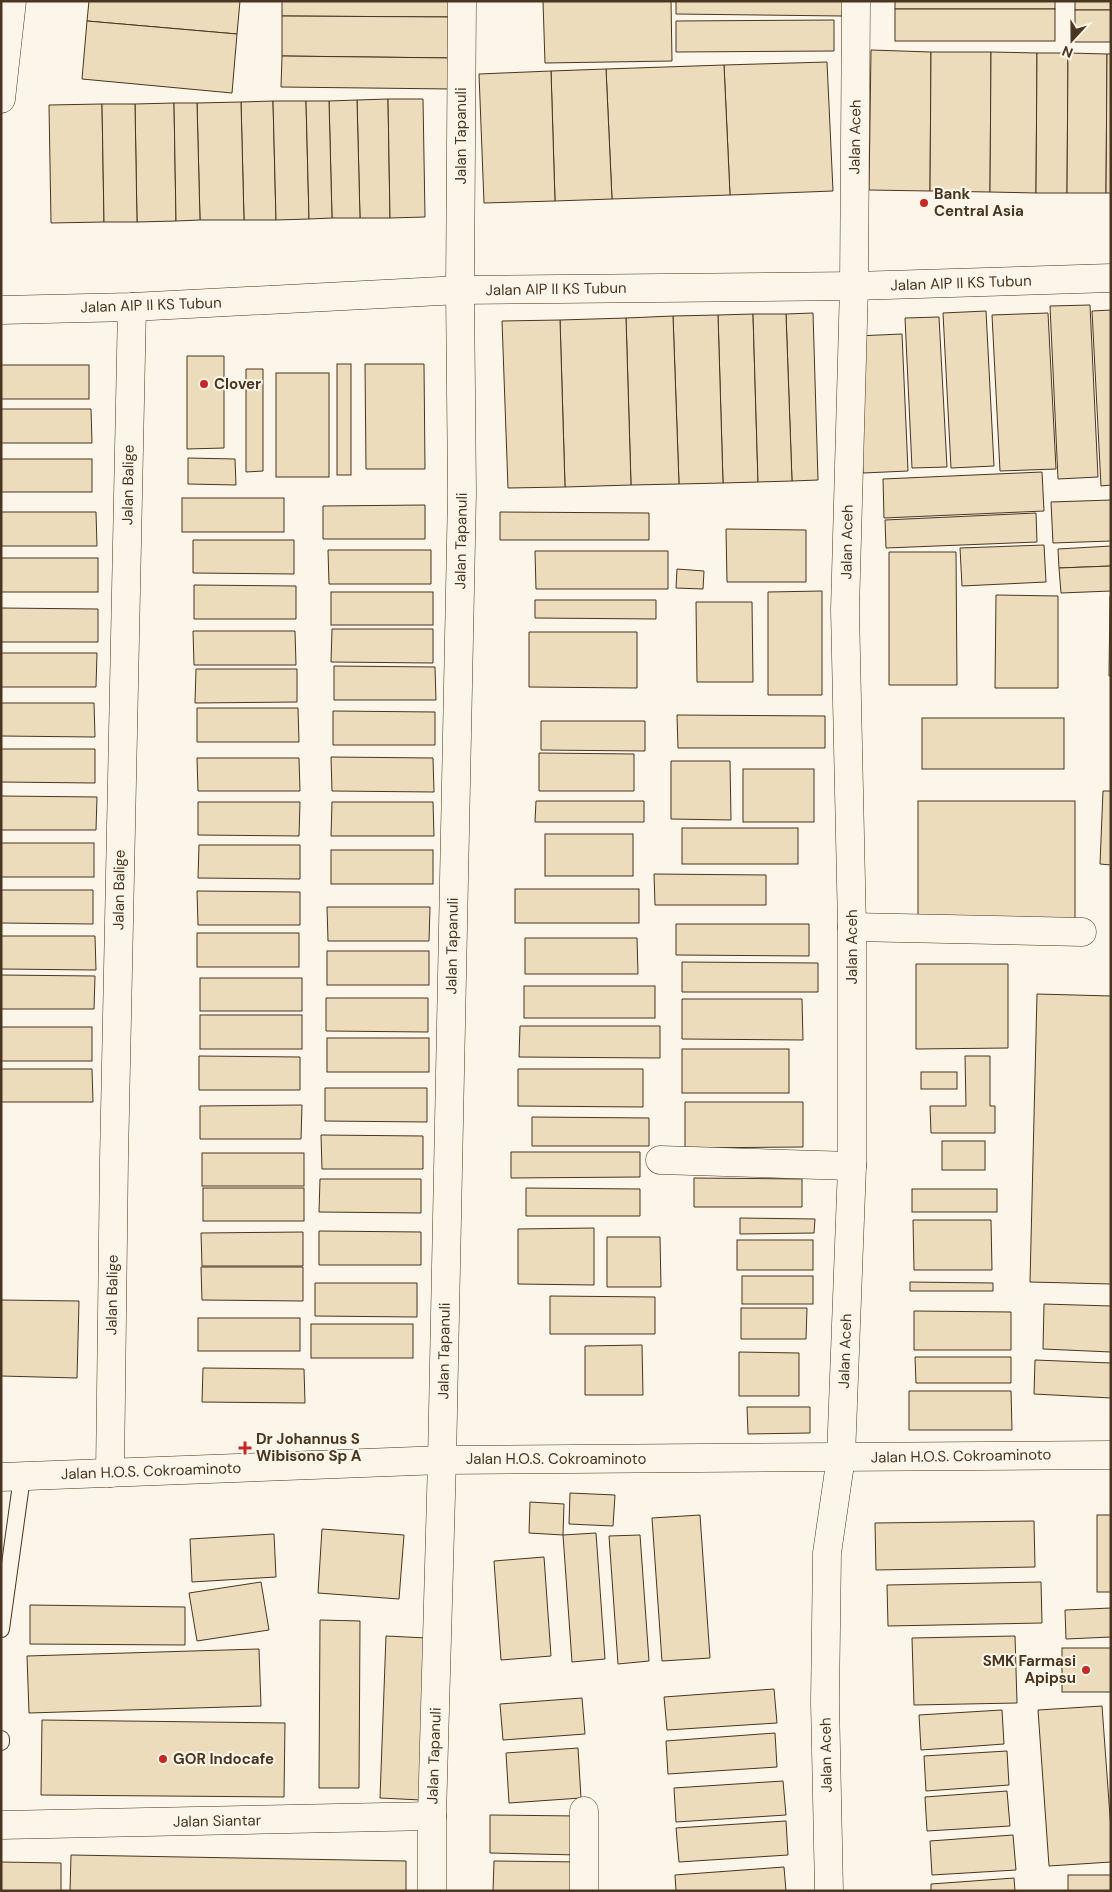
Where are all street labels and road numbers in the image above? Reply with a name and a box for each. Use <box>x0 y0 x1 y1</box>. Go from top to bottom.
street label: Jalan Tapanuli <box>451 88 471 184</box>
street label: Jalan Aceh <box>844 99 866 175</box>
street label: Jalan AIP II KS Tubun <box>890 271 1032 295</box>
street label: Jalan AIP II KS Tubun <box>485 278 627 300</box>
street label: Jalan AIP II KS Tubun <box>80 293 222 317</box>
street label: Jalan Balige <box>117 445 139 525</box>
street label: Jalan Tapanuli <box>450 492 472 590</box>
street label: Jalan Aceh <box>836 504 858 580</box>
street label: Jalan Balige <box>108 850 130 930</box>
street label: Jalan Tapanuli <box>441 897 463 995</box>
street label: Jalan Aceh <box>842 909 862 985</box>
street label: Jalan Balige <box>101 1255 123 1335</box>
street label: Jalan Tapanuli <box>433 1302 455 1400</box>
street label: Jalan Aceh <box>834 1313 856 1389</box>
street label: Jalan H.O.S. Cokroaminoto <box>871 1444 1052 1468</box>
street label: Jalan H.O.S. Cokroaminoto <box>466 1449 646 1469</box>
street label: Jalan H.O.S. Cokroaminoto <box>60 1458 242 1484</box>
street label: Jalan Tapanuli <box>422 1707 446 1805</box>
street label: Jalan Aceh <box>815 1717 837 1793</box>
street label: Jalan Siantar <box>173 1810 262 1832</box>

